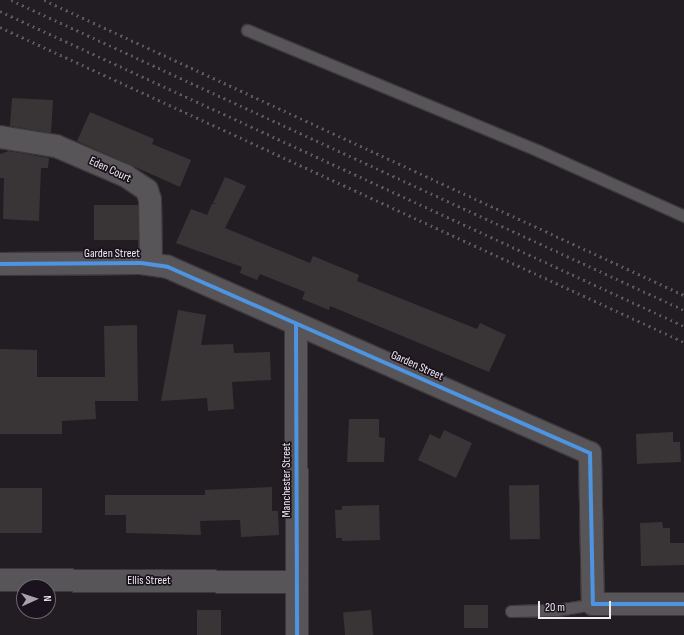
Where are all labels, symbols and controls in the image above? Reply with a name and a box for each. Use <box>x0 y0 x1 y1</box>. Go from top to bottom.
street label: Eden Court <box>87 154 133 186</box>
street label: Garden Street <box>84 247 140 261</box>
street label: Garden Street <box>388 348 446 384</box>
street label: Manchester Street <box>280 442 294 518</box>
street label: Ellis Street <box>127 574 171 588</box>
north arrow <box>16 579 56 619</box>
scale bar <box>540 593 613 619</box>
text: N <box>41 595 54 602</box>
text: 20 m <box>545 600 565 615</box>

